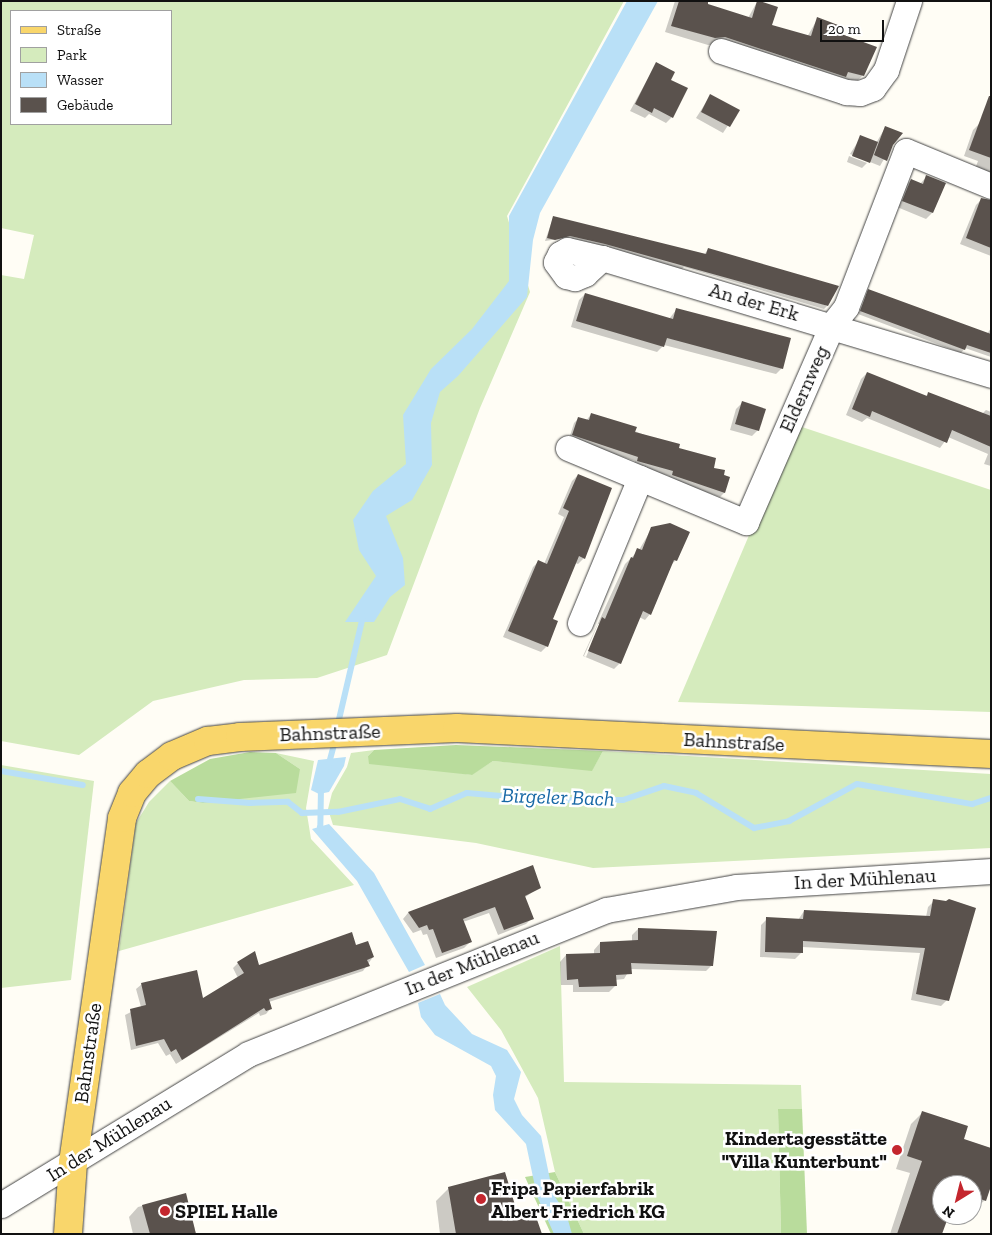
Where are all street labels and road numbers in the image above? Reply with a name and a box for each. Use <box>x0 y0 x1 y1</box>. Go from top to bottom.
street label: An der Erk <box>706 278 802 326</box>
street label: Eldernweg <box>774 342 834 436</box>
street label: Bahnstraße <box>279 719 381 747</box>
street label: Bahnstraße <box>683 727 785 757</box>
street label: In der Mühlenau <box>793 863 937 895</box>
street label: In der Mühlenau <box>401 925 543 1001</box>
street label: Bahnstraße <box>69 1001 107 1105</box>
street label: In der Mühlenau <box>42 1091 176 1187</box>

